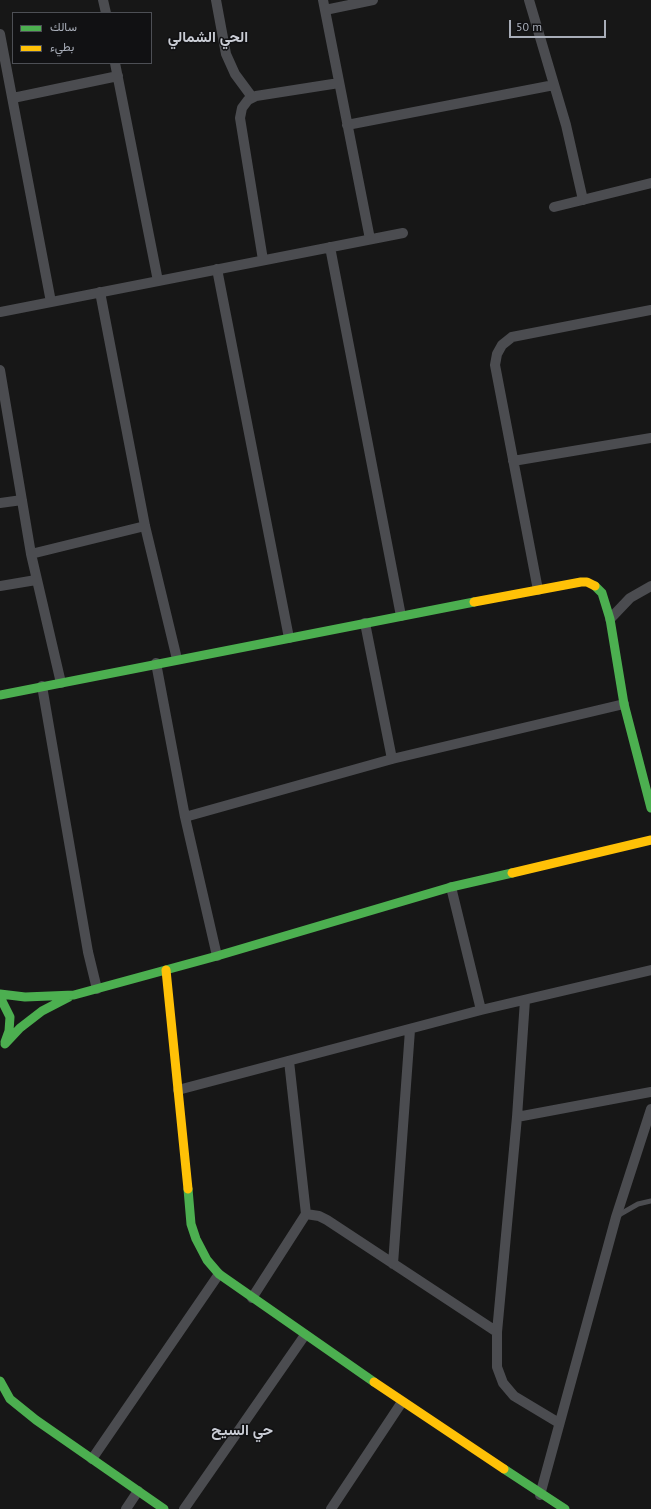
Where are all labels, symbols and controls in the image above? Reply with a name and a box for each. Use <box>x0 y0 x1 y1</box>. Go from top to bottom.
legend <box>12 12 152 64</box>
scale bar <box>511 12 608 38</box>
text: سالك <box>50 19 77 34</box>
text: 50 m <box>516 19 542 34</box>
district label: الحي الشمالي <box>168 29 248 47</box>
text: بطيء <box>50 39 74 54</box>
district label: حي السيح <box>211 1422 273 1440</box>

